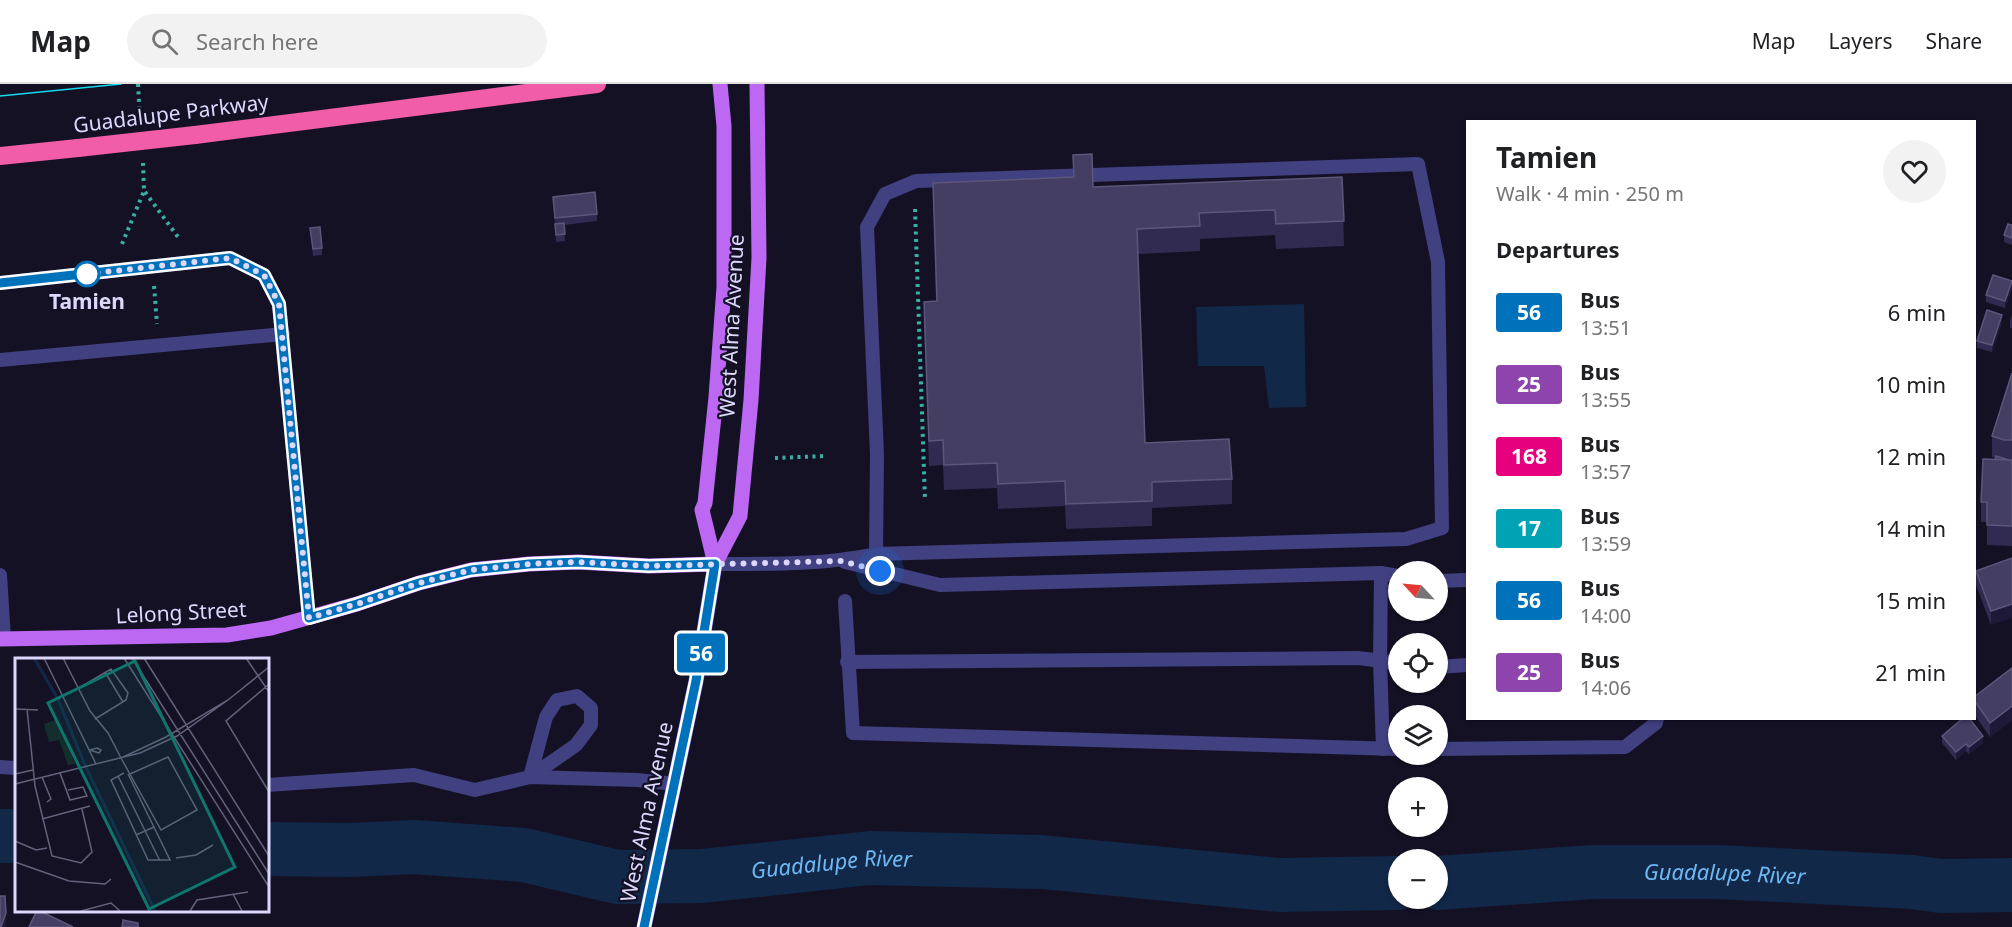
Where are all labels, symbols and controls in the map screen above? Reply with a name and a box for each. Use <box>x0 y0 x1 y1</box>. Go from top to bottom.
search box <box>127 14 547 68</box>
text: Map <box>30 22 91 60</box>
icon: search <box>148 25 181 58</box>
text: Search here <box>196 26 318 56</box>
text: Map <box>1752 27 1796 55</box>
text: Layers <box>1829 27 1893 55</box>
text: Share <box>1926 27 1982 55</box>
street label: Guadalupe Parkway <box>72 87 270 139</box>
text: Tamien <box>1496 138 1597 176</box>
button: heart <box>1883 140 1946 203</box>
text: Walk · 4 min · 250 m <box>1496 180 1684 207</box>
street label: West Alma Avenue <box>712 234 750 418</box>
text: Departures <box>1496 234 1620 264</box>
marker: Tamien <box>74 261 100 287</box>
text: Bus <box>1580 284 1620 314</box>
place label: Tamien <box>49 287 125 315</box>
text: 6 min <box>1888 297 1946 327</box>
text: 56 <box>1517 298 1541 326</box>
text: 13:51 <box>1580 314 1631 341</box>
text: Bus <box>1580 356 1620 386</box>
text: 10 min <box>1875 369 1946 399</box>
text: 25 <box>1517 370 1541 398</box>
text: 13:55 <box>1580 386 1631 413</box>
text: Bus <box>1580 428 1620 458</box>
text: 12 min <box>1875 441 1946 471</box>
text: 168 <box>1511 442 1547 470</box>
text: 13:57 <box>1580 458 1631 485</box>
text: Bus <box>1580 500 1620 530</box>
text: 14 min <box>1875 513 1946 543</box>
text: 17 <box>1517 514 1541 542</box>
text: 13:59 <box>1580 530 1631 557</box>
your location <box>865 556 895 586</box>
north arrow <box>1388 561 1448 621</box>
map controls <box>1388 561 1448 909</box>
text: Bus <box>1580 572 1620 602</box>
text: 15 min <box>1875 585 1946 615</box>
text: 56 <box>1517 586 1541 614</box>
street label: Lelong Street <box>115 595 247 629</box>
text: 14:00 <box>1580 602 1631 629</box>
button: locate <box>1388 633 1448 693</box>
line badge: 56 <box>674 634 728 672</box>
text: 56 <box>689 639 713 667</box>
text: Bus <box>1580 644 1620 674</box>
text: 21 min <box>1875 657 1946 687</box>
inset map <box>15 658 268 912</box>
text: 25 <box>1517 658 1541 686</box>
text: 14:06 <box>1580 674 1631 701</box>
button: layers <box>1388 705 1448 765</box>
street label: West Alma Avenue <box>613 719 679 904</box>
button: + <box>1388 777 1448 837</box>
water label: Guadalupe River <box>749 841 914 885</box>
button: − <box>1388 849 1448 909</box>
water label: Guadalupe River <box>1644 856 1807 891</box>

